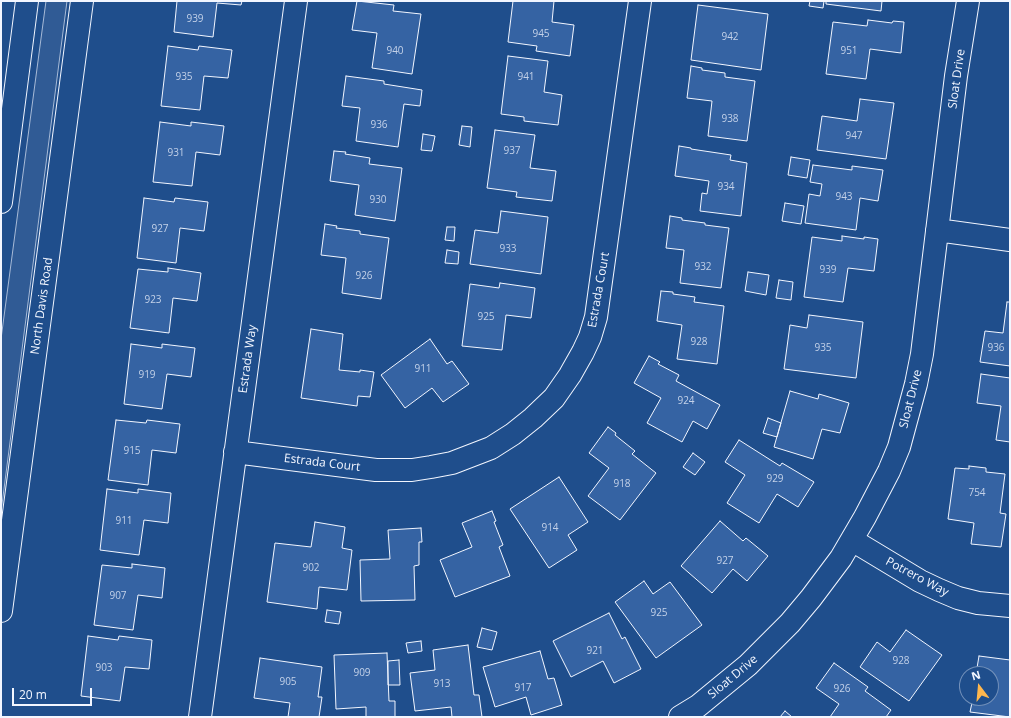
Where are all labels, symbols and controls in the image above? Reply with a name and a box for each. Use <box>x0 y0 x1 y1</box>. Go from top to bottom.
house number: 939 <box>186 13 204 25</box>
house number: 945 <box>532 28 550 40</box>
house number: 942 <box>721 31 739 43</box>
house number: 940 <box>386 45 404 57</box>
house number: 951 <box>840 45 858 57</box>
street label: Sloat Drive <box>946 48 968 110</box>
house number: 935 <box>175 71 193 83</box>
house number: 941 <box>517 71 535 83</box>
house number: 938 <box>721 113 739 125</box>
house number: 936 <box>370 119 388 131</box>
house number: 947 <box>845 130 863 142</box>
house number: 937 <box>503 145 521 157</box>
house number: 931 <box>167 147 185 159</box>
house number: 934 <box>717 181 735 193</box>
house number: 943 <box>835 191 853 203</box>
house number: 930 <box>369 194 387 206</box>
house number: 927 <box>151 223 169 235</box>
house number: 933 <box>499 243 517 255</box>
street label: Estrada Court <box>585 251 613 329</box>
street label: North Davis Road <box>28 257 56 355</box>
house number: 932 <box>694 261 712 273</box>
house number: 939 <box>819 264 837 276</box>
house number: 926 <box>355 270 373 282</box>
house number: 923 <box>144 294 162 306</box>
house number: 925 <box>477 311 495 323</box>
street label: Estrada Way <box>236 324 260 394</box>
house number: 928 <box>690 336 708 348</box>
house number: 935 <box>814 342 832 354</box>
house number: 936 <box>987 342 1005 354</box>
house number: 911 <box>414 363 432 375</box>
street label: Sloat Drive <box>897 368 925 430</box>
house number: 919 <box>138 369 156 381</box>
house number: 924 <box>677 395 695 407</box>
house number: 915 <box>123 445 141 457</box>
street label: Estrada Court <box>283 451 361 475</box>
house number: 929 <box>766 473 784 485</box>
house number: 918 <box>613 478 631 490</box>
house number: 754 <box>968 487 986 499</box>
house number: 911 <box>115 515 133 527</box>
house number: 914 <box>541 522 559 534</box>
street label: Potrero Way <box>883 554 951 600</box>
house number: 927 <box>716 555 734 567</box>
house number: 902 <box>302 562 320 574</box>
house number: 907 <box>109 590 127 602</box>
house number: 925 <box>650 607 668 619</box>
house number: 921 <box>586 645 604 657</box>
street label: Sloat Drive <box>705 652 761 702</box>
house number: 928 <box>892 655 910 667</box>
house number: 903 <box>95 662 113 674</box>
north arrow <box>959 666 999 706</box>
house number: 909 <box>353 667 371 679</box>
text: N <box>969 667 982 683</box>
house number: 905 <box>279 676 297 688</box>
house number: 913 <box>433 678 451 690</box>
scale bar <box>14 680 94 706</box>
house number: 917 <box>514 682 532 694</box>
house number: 926 <box>833 683 851 695</box>
text: 20 m <box>19 686 47 703</box>

